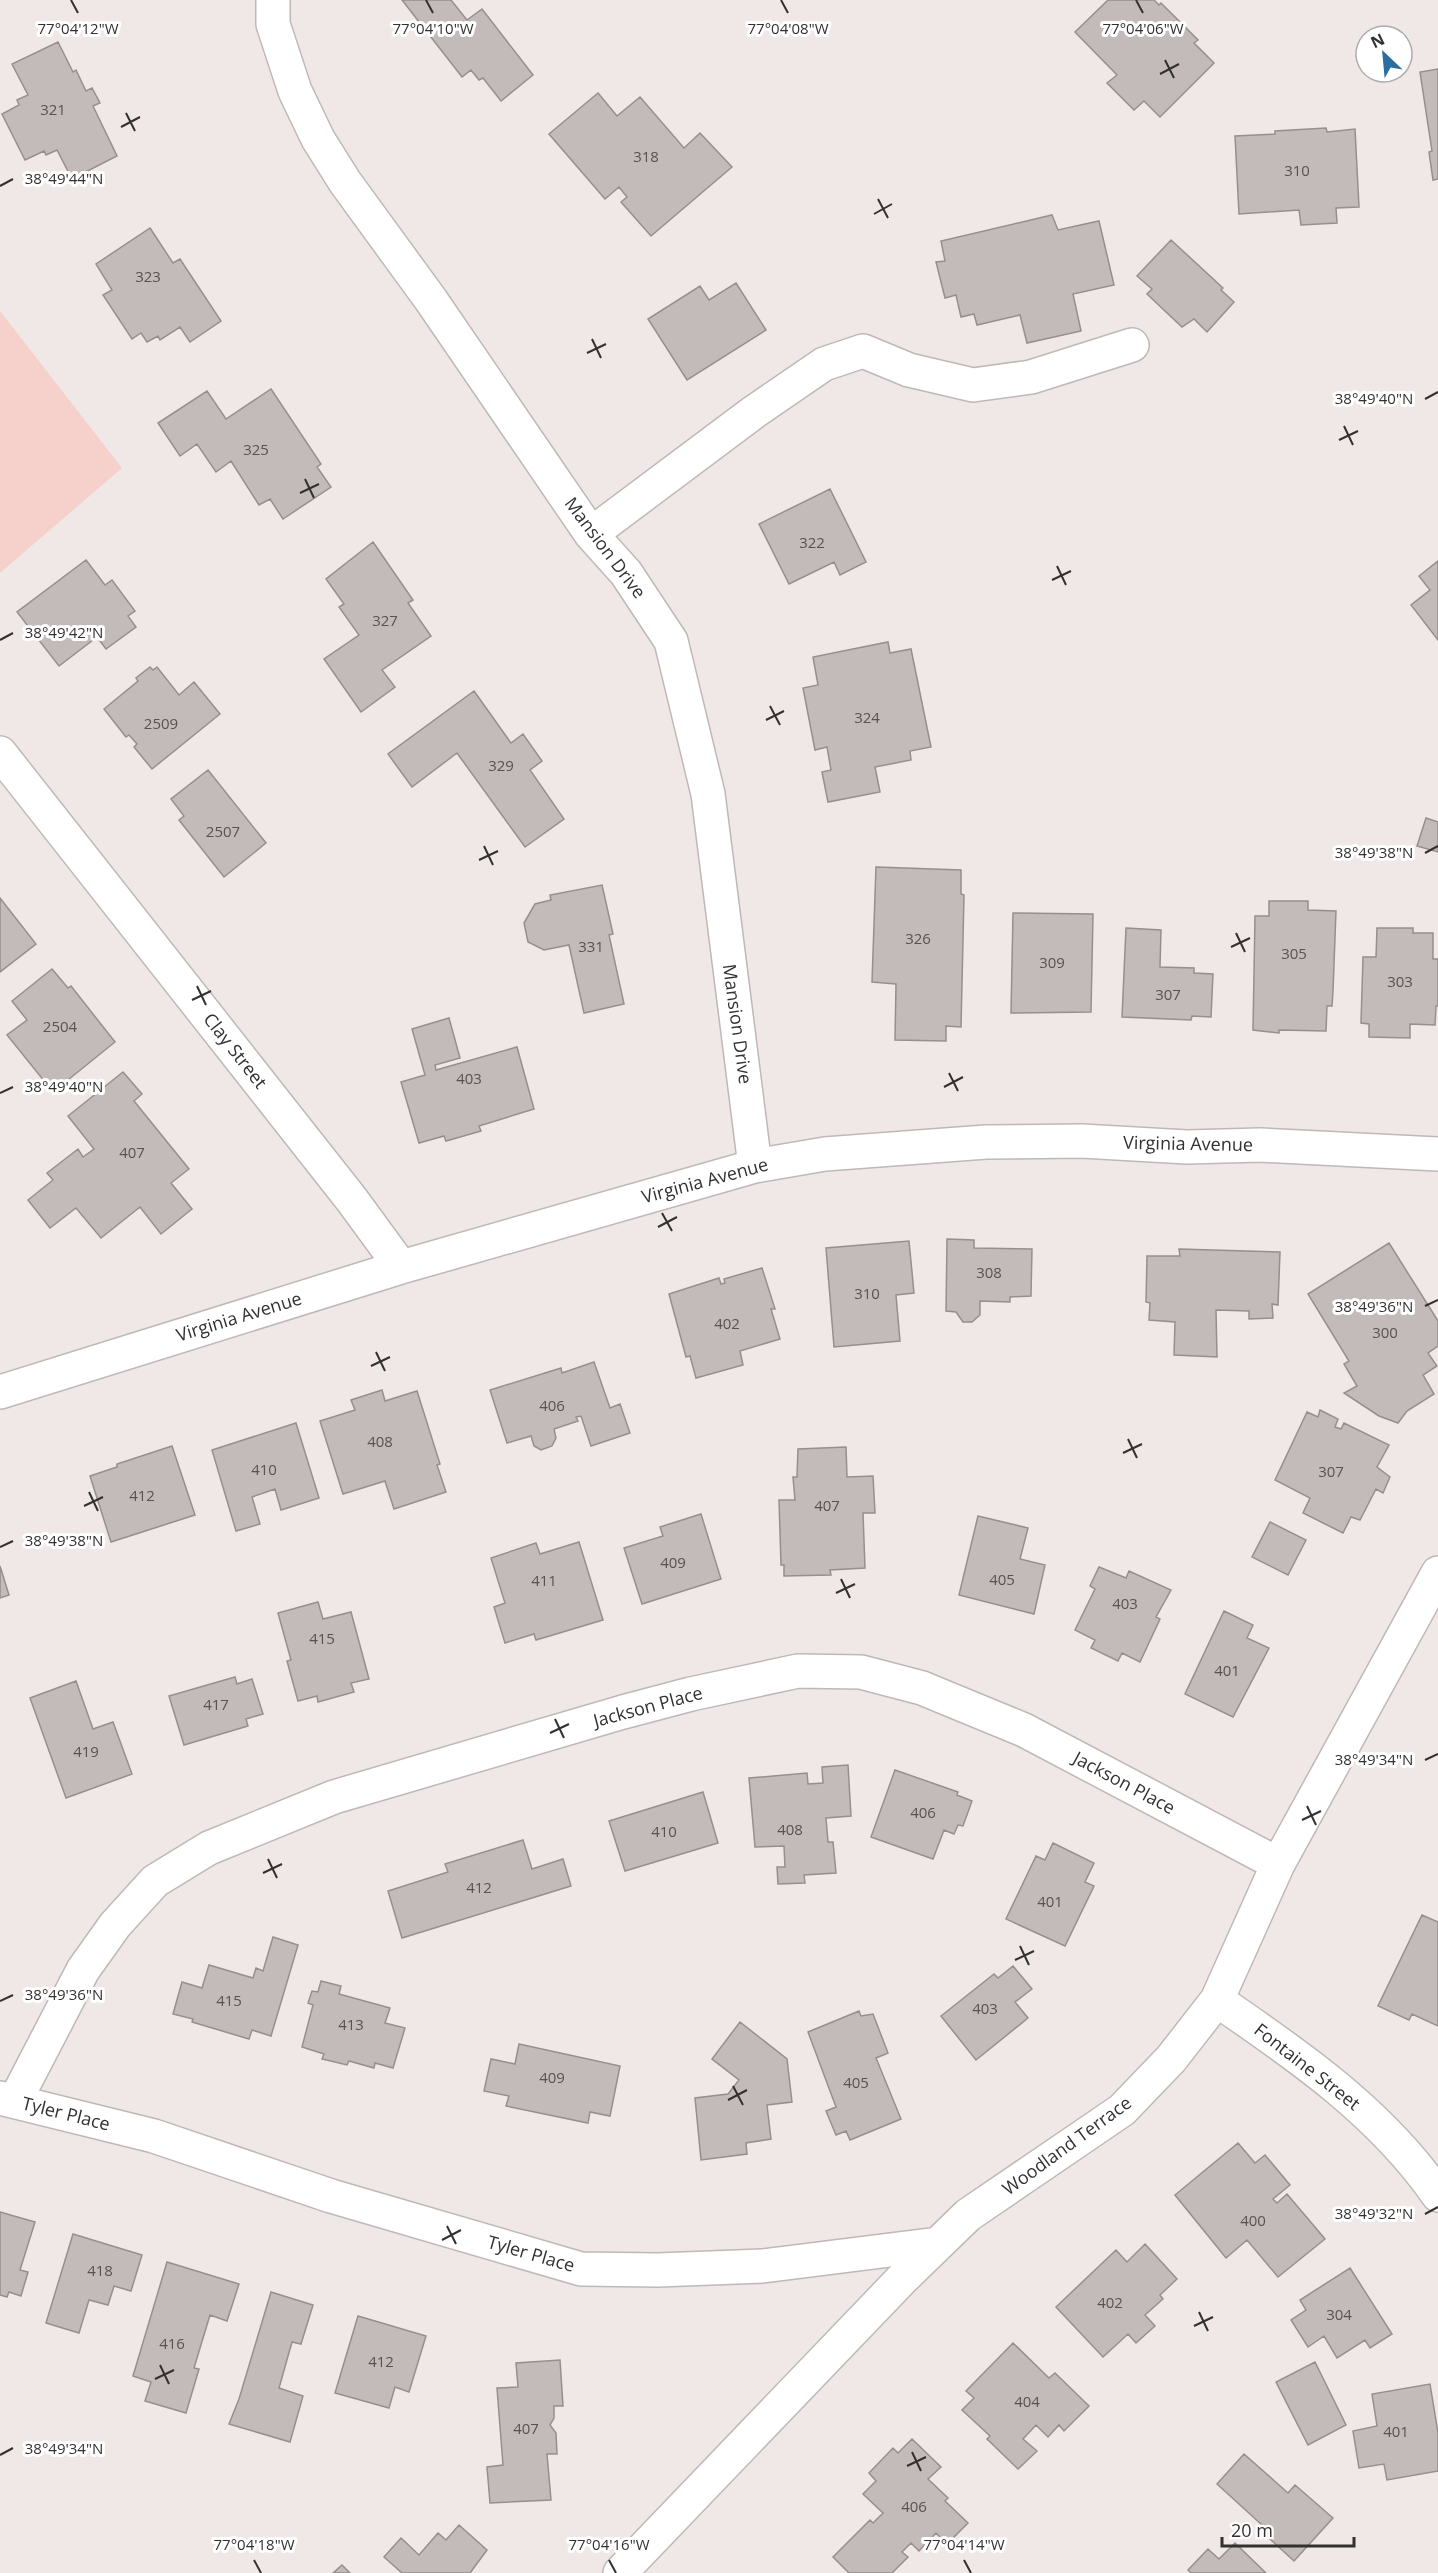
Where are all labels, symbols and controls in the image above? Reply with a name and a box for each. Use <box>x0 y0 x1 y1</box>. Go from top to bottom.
text: 77°04'12"W <box>38 18 119 38</box>
text: 77°04'10"W <box>393 18 474 38</box>
text: 77°04'08"W <box>748 18 829 38</box>
text: 77°04'06"W <box>1103 18 1184 38</box>
north arrow <box>1354 24 1414 84</box>
text: N <box>1367 28 1388 53</box>
house number: 321 <box>40 99 66 119</box>
house number: 318 <box>633 146 659 166</box>
house number: 310 <box>1284 160 1310 180</box>
text: 38°49'44"N <box>25 168 103 188</box>
house number: 323 <box>135 266 161 286</box>
text: 38°49'40"N <box>1335 388 1413 408</box>
house number: 325 <box>243 439 269 459</box>
street label: Mansion Drive <box>560 492 652 603</box>
house number: 322 <box>799 532 825 552</box>
house number: 327 <box>372 610 398 630</box>
text: 38°49'42"N <box>25 622 103 642</box>
house number: 324 <box>854 707 880 727</box>
house number: 2509 <box>144 713 178 733</box>
house number: 329 <box>488 755 514 775</box>
house number: 2507 <box>206 821 240 841</box>
text: 38°49'38"N <box>1335 842 1413 862</box>
house number: 326 <box>905 928 931 948</box>
house number: 331 <box>578 936 604 956</box>
house number: 305 <box>1281 943 1307 963</box>
house number: 309 <box>1039 952 1065 972</box>
street label: Mansion Drive <box>718 962 758 1085</box>
house number: 303 <box>1387 971 1413 991</box>
house number: 307 <box>1155 984 1181 1004</box>
street label: Clay Street <box>199 1008 273 1093</box>
house number: 2504 <box>43 1016 78 1036</box>
house number: 403 <box>456 1068 482 1088</box>
text: 38°49'40"N <box>25 1076 103 1096</box>
street label: Virginia Avenue <box>1123 1130 1253 1156</box>
house number: 407 <box>119 1142 145 1162</box>
street label: Virginia Avenue <box>639 1152 771 1208</box>
house number: 308 <box>976 1262 1002 1282</box>
house number: 310 <box>854 1283 880 1303</box>
street label: Virginia Avenue <box>173 1286 304 1347</box>
text: 38°49'36"N <box>1335 1296 1413 1316</box>
house number: 402 <box>714 1313 740 1333</box>
house number: 300 <box>1372 1322 1398 1342</box>
house number: 406 <box>539 1395 565 1415</box>
house number: 408 <box>367 1431 393 1451</box>
house number: 410 <box>251 1459 277 1479</box>
house number: 307 <box>1318 1461 1344 1481</box>
house number: 412 <box>129 1485 155 1505</box>
house number: 407 <box>814 1495 840 1515</box>
text: 38°49'38"N <box>25 1530 103 1550</box>
house number: 409 <box>660 1552 686 1572</box>
house number: 405 <box>989 1569 1015 1589</box>
house number: 411 <box>531 1570 557 1590</box>
house number: 403 <box>1112 1593 1138 1613</box>
house number: 415 <box>309 1628 335 1648</box>
house number: 401 <box>1214 1660 1240 1680</box>
street label: Jackson Place <box>589 1680 705 1733</box>
house number: 417 <box>203 1694 229 1714</box>
house number: 419 <box>73 1741 99 1761</box>
street label: Jackson Place <box>1068 1744 1180 1819</box>
text: 38°49'34"N <box>1335 1749 1413 1769</box>
house number: 406 <box>910 1802 936 1822</box>
house number: 408 <box>777 1819 803 1839</box>
house number: 410 <box>651 1821 677 1841</box>
house number: 412 <box>466 1877 492 1897</box>
house number: 401 <box>1037 1891 1063 1911</box>
text: 38°49'36"N <box>25 1984 103 2004</box>
house number: 415 <box>216 1990 242 2010</box>
house number: 403 <box>972 1998 998 2018</box>
house number: 413 <box>338 2014 364 2034</box>
street label: Fontaine Street <box>1250 2017 1366 2115</box>
house number: 409 <box>539 2067 565 2087</box>
house number: 405 <box>843 2072 869 2092</box>
street label: Woodland Terrace <box>997 2090 1136 2200</box>
street label: Tyler Place <box>20 2091 113 2136</box>
text: 38°49'32"N <box>1335 2203 1413 2223</box>
house number: 400 <box>1240 2210 1266 2230</box>
street label: Tyler Place <box>485 2229 578 2277</box>
house number: 418 <box>87 2260 113 2280</box>
house number: 402 <box>1097 2292 1123 2312</box>
house number: 304 <box>1326 2304 1352 2324</box>
house number: 416 <box>159 2333 185 2353</box>
house number: 412 <box>368 2351 394 2371</box>
house number: 404 <box>1014 2391 1040 2411</box>
house number: 407 <box>513 2418 539 2438</box>
house number: 401 <box>1383 2421 1409 2441</box>
text: 38°49'34"N <box>25 2438 103 2458</box>
house number: 406 <box>901 2496 927 2516</box>
scale bar <box>1222 2510 1354 2548</box>
text: 20 m <box>1231 2518 1273 2542</box>
text: 77°04'18"W <box>214 2534 295 2554</box>
text: 77°04'16"W <box>569 2534 650 2554</box>
text: 77°04'14"W <box>924 2534 1005 2554</box>

